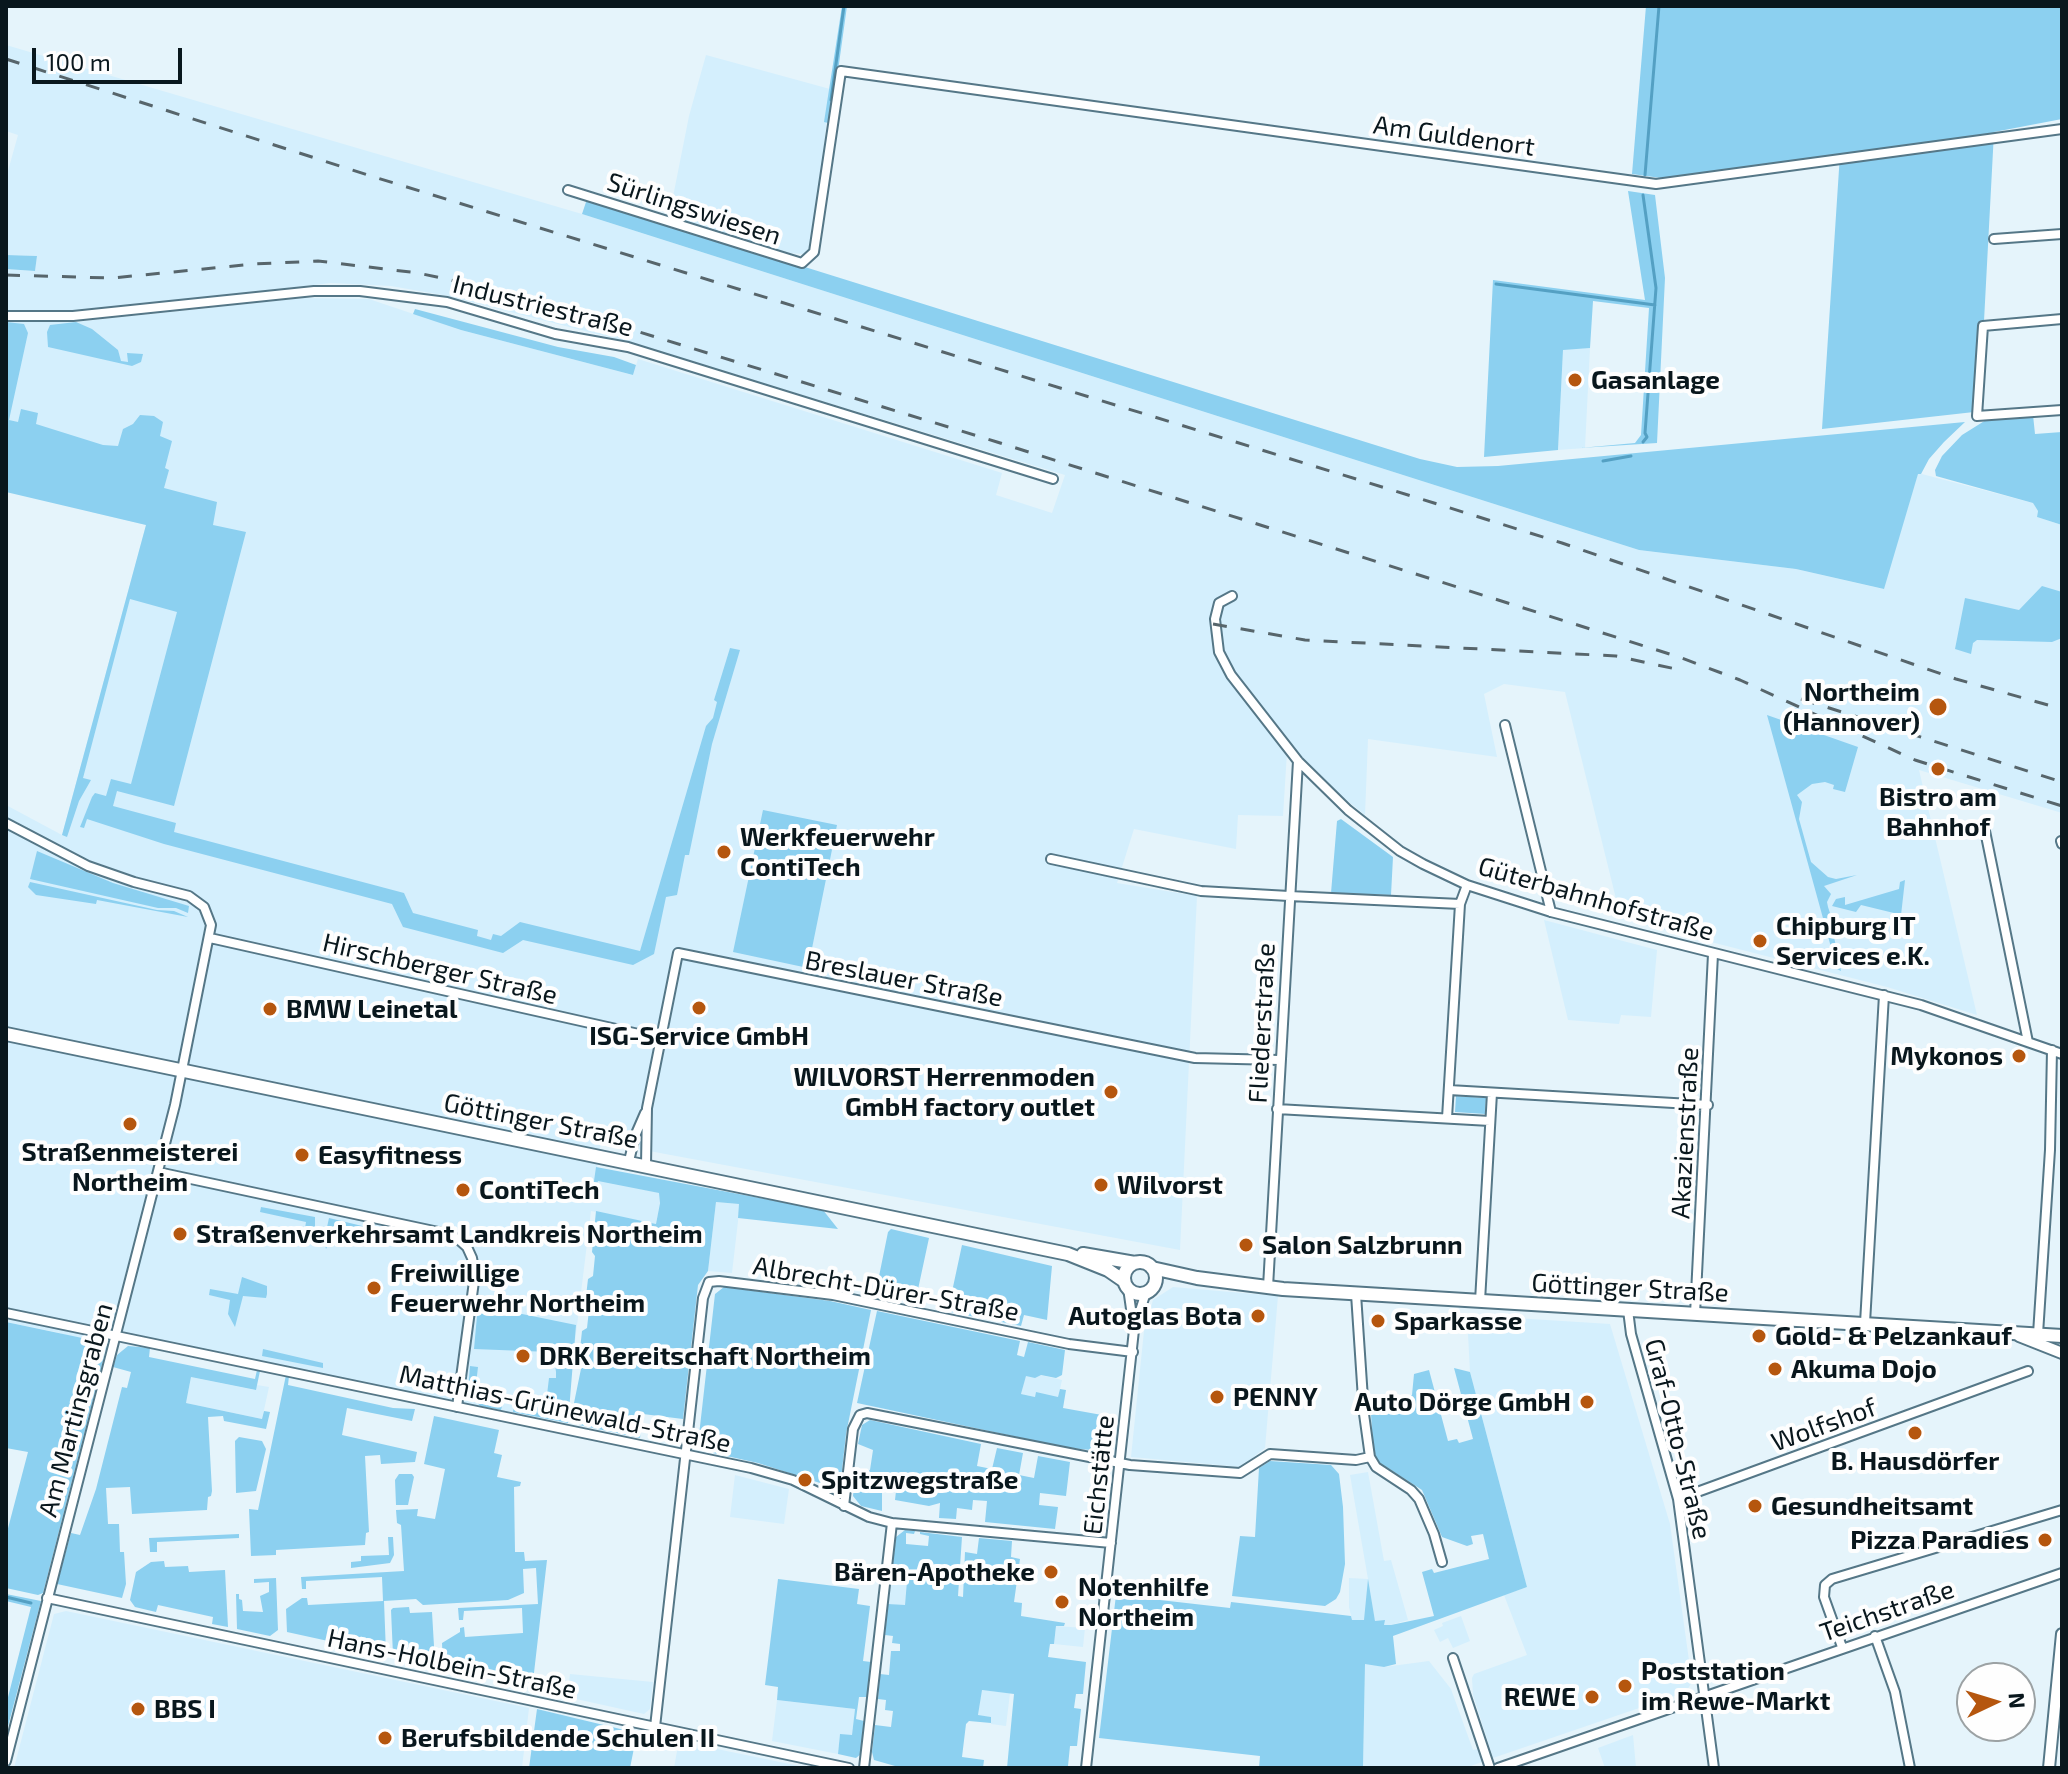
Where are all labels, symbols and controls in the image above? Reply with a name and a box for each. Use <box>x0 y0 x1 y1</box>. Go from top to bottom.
scale bar <box>36 32 186 82</box>
text: 100 m <box>46 47 111 76</box>
street label: Am Guldenort <box>1371 109 1537 163</box>
street label: Sürlingswiesen <box>603 166 785 252</box>
street label: Industriestraße <box>450 268 636 344</box>
place label: Gasanlage <box>1591 364 1720 396</box>
marker: Gasanlage <box>1566 371 1584 389</box>
place label: Northeim (Hannover) <box>1783 676 1920 738</box>
marker: Northeim (Hannover) <box>1927 696 1949 718</box>
marker: Bistro am Bahnhof <box>1929 760 1947 778</box>
place label: Bistro am Bahnhof <box>1879 781 1997 842</box>
place label: Werkfeuerwehr ContiTech <box>740 821 935 882</box>
marker: Werkfeuerwehr ContiTech <box>715 843 733 861</box>
street label: Güterbahnhofstraße <box>1475 850 1717 948</box>
place label: Chipburg IT Services e.K. <box>1776 910 1930 972</box>
street label: Hirschberger Straße <box>320 927 560 1011</box>
marker: Chipburg IT Services e.K. <box>1751 932 1769 950</box>
street label: Fliederstraße <box>1242 942 1282 1104</box>
street label: Breslauer Straße <box>802 945 1006 1013</box>
place label: BMW Leinetal <box>286 993 457 1025</box>
marker: ISG-Service GmbH <box>690 999 708 1017</box>
marker: BMW Leinetal <box>261 1000 279 1018</box>
place label: ISG-Service GmbH <box>589 1020 809 1052</box>
place label: Mykonos <box>1890 1040 2003 1072</box>
street label: Akazienstraße <box>1665 1046 1705 1220</box>
marker: Mykonos <box>2010 1047 2028 1065</box>
place label: WILVORST Herrenmoden GmbH factory outlet <box>793 1061 1095 1122</box>
marker: WILVORST Herrenmoden GmbH factory outlet <box>1102 1083 1120 1101</box>
street label: Göttinger Straße <box>441 1087 641 1155</box>
marker: Straßenmeisterei Northeim <box>121 1115 139 1133</box>
place label: Straßenmeisterei Northeim <box>22 1136 238 1198</box>
place label: Easyfitness <box>318 1139 462 1171</box>
marker: Easyfitness <box>293 1146 311 1164</box>
place label: Wilvorst <box>1117 1169 1223 1201</box>
place label: ContiTech <box>479 1174 600 1206</box>
marker: Wilvorst <box>1092 1176 1110 1194</box>
marker: ContiTech <box>454 1181 472 1199</box>
place label: Straßenverkehrsamt Landkreis Northeim <box>196 1218 703 1250</box>
marker: Straßenverkehrsamt Landkreis Northeim <box>171 1225 189 1243</box>
place label: Salon Salzbrunn <box>1262 1229 1463 1261</box>
marker: Salon Salzbrunn <box>1237 1236 1255 1254</box>
street label: Albrecht-Dürer-Straße <box>751 1250 1021 1328</box>
place label: Freiwillige Feuerwehr Northeim <box>390 1257 645 1318</box>
street label: Göttinger Straße <box>1531 1267 1729 1309</box>
marker: Freiwillige Feuerwehr Northeim <box>365 1279 383 1297</box>
street label: Am Martinsgraben <box>32 1300 120 1520</box>
place label: Autoglas Bota <box>1068 1300 1242 1332</box>
place label: Sparkasse <box>1394 1305 1522 1337</box>
marker: Autoglas Bota <box>1249 1307 1267 1325</box>
marker: Sparkasse <box>1369 1312 1387 1330</box>
place label: Gold- & Pelzankauf <box>1775 1320 2012 1352</box>
marker: Gold- & Pelzankauf <box>1750 1327 1768 1345</box>
street label: Graf-Otto-Straße <box>1638 1335 1718 1543</box>
place label: DRK Bereitschaft Northeim <box>539 1340 871 1372</box>
marker: DRK Bereitschaft Northeim <box>514 1347 532 1365</box>
place label: Akuma Dojo <box>1791 1353 1937 1385</box>
street label: Matthias-Grünewald-Straße <box>396 1359 734 1459</box>
marker: Akuma Dojo <box>1766 1360 1784 1378</box>
place label: PENNY <box>1233 1381 1318 1413</box>
place label: Auto Dörge GmbH <box>1354 1386 1571 1418</box>
marker: PENNY <box>1208 1388 1226 1406</box>
street label: Wolfshof <box>1767 1392 1881 1458</box>
marker: Auto Dörge GmbH <box>1578 1393 1596 1411</box>
street label: Eichstätte <box>1077 1414 1121 1536</box>
marker: B. Hausdörfer <box>1906 1424 1924 1442</box>
place label: B. Hausdörfer <box>1831 1445 1999 1477</box>
place label: Spitzwegstraße <box>821 1464 1018 1496</box>
marker: Spitzwegstraße <box>796 1471 814 1489</box>
place label: Gesundheitsamt <box>1771 1490 1973 1522</box>
marker: Gesundheitsamt <box>1746 1497 1764 1515</box>
place label: Pizza Paradies <box>1850 1524 2029 1556</box>
marker: Pizza Paradies <box>2036 1531 2054 1549</box>
place label: Bären-Apotheke <box>834 1556 1035 1588</box>
marker: Bären-Apotheke <box>1042 1563 1060 1581</box>
place label: Notenhilfe Northeim <box>1078 1571 1209 1632</box>
street label: Teichstraße <box>1816 1574 1958 1648</box>
marker: Notenhilfe Northeim <box>1053 1593 1071 1611</box>
street label: Hans-Holbein-Straße <box>325 1622 579 1706</box>
place label: Poststation im Rewe-Markt <box>1641 1655 1830 1716</box>
north arrow <box>1956 1662 2036 1742</box>
marker: Poststation im Rewe-Markt <box>1616 1677 1634 1695</box>
place label: REWE <box>1504 1681 1576 1713</box>
marker: REWE <box>1583 1688 1601 1706</box>
text: N <box>2004 1692 2031 1709</box>
place label: BBS I <box>154 1693 216 1725</box>
marker: BBS I <box>129 1700 147 1718</box>
place label: Berufsbildende Schulen II <box>401 1722 715 1754</box>
marker: Berufsbildende Schulen II <box>376 1729 394 1747</box>

